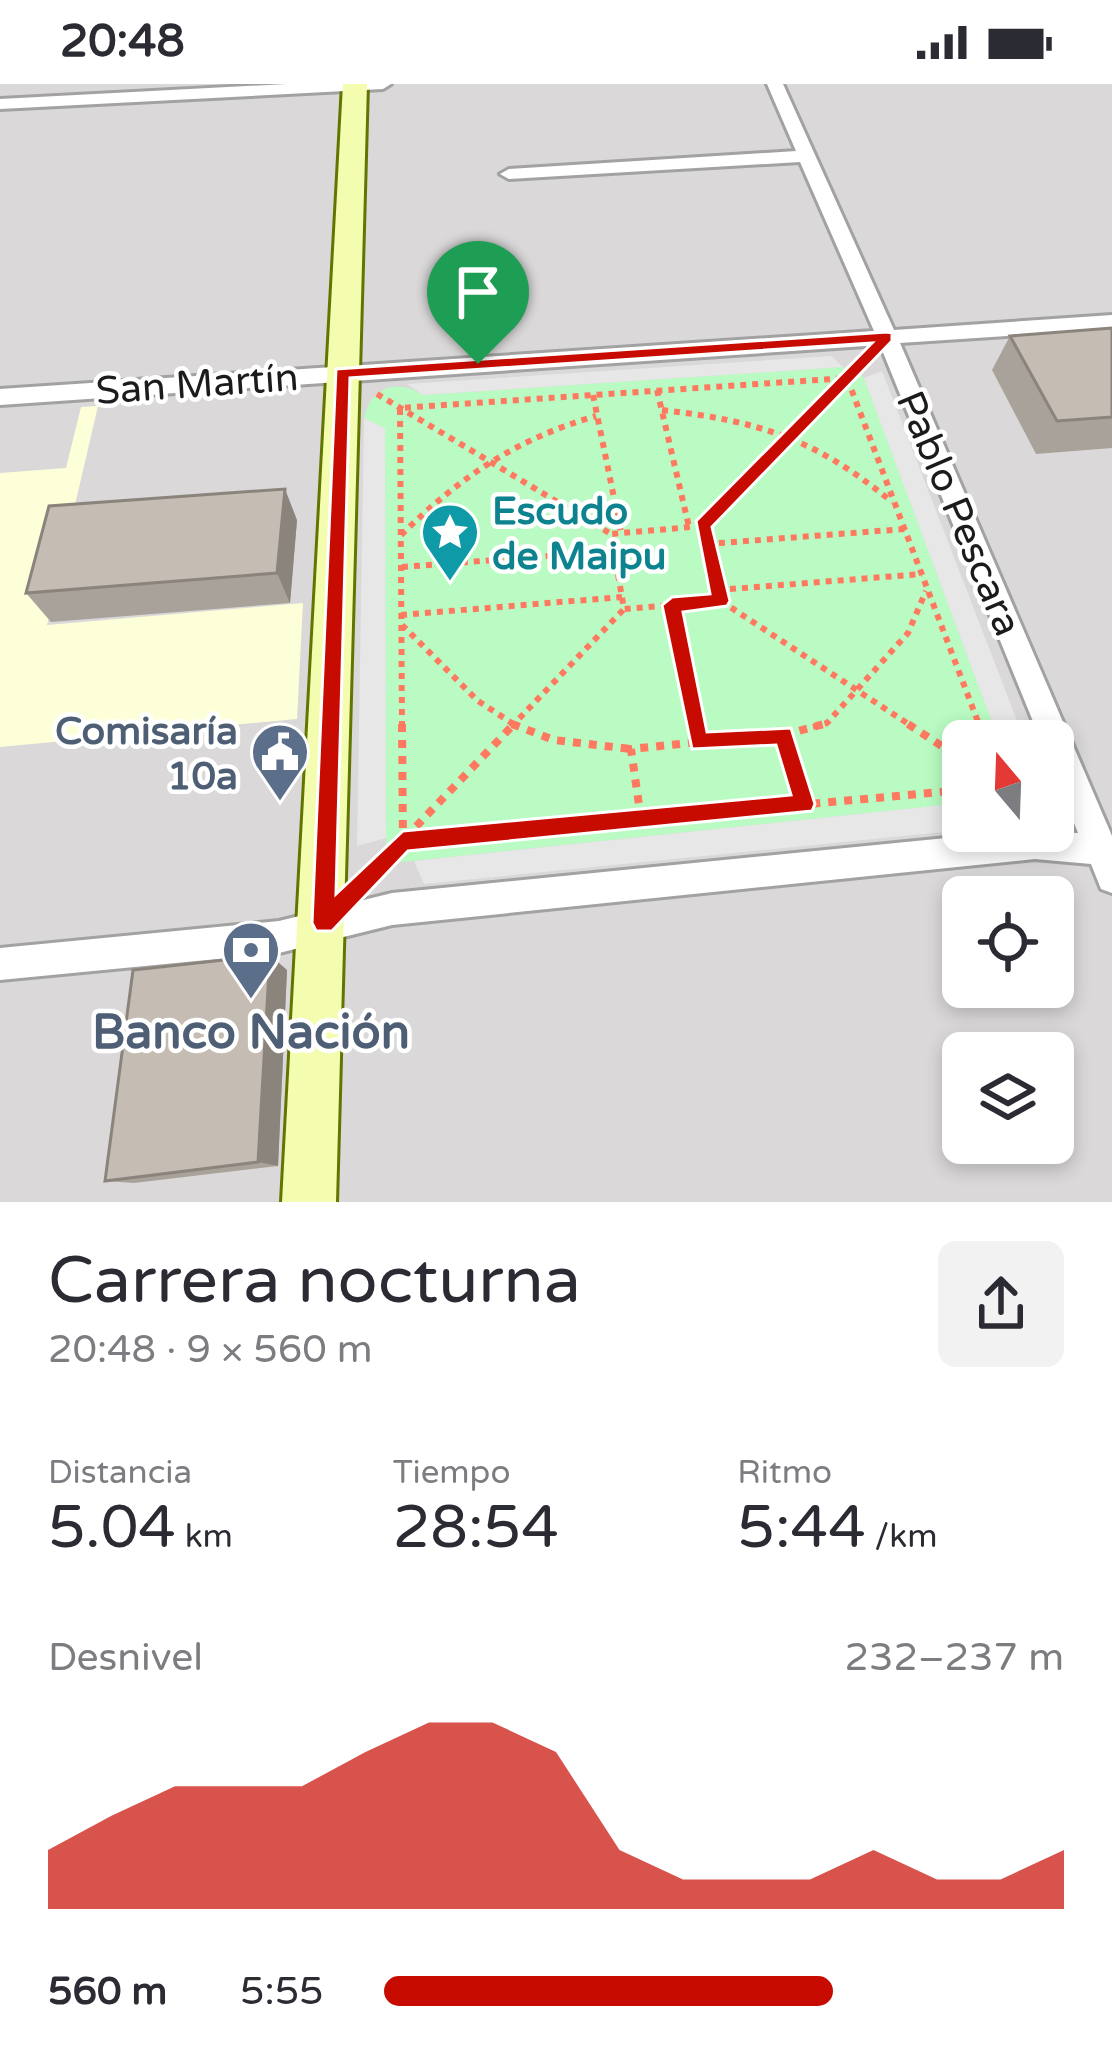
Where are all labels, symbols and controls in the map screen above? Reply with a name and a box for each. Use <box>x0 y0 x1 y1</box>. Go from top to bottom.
text: 20:48 <box>60 15 185 69</box>
pin <box>427 241 529 364</box>
icon: arrive <box>445 259 511 325</box>
street label: San Martín <box>94 354 300 415</box>
street label: Pablo Pescara <box>886 384 1031 643</box>
place label: Escudo de Maipu <box>492 488 667 580</box>
place icon: Escudo de Maipu <box>419 501 481 583</box>
place label: Comisaría 10a <box>55 708 238 800</box>
north arrow <box>942 720 1074 852</box>
map controls <box>942 720 1074 1164</box>
public building icon: Comisaría 10a <box>249 721 311 803</box>
button: locate <box>942 876 1074 1008</box>
bank icon: Banco Nación <box>220 919 282 1001</box>
place label: Banco Nación <box>92 1004 410 1062</box>
button: layers <box>942 1032 1074 1164</box>
text: Carrera nocturna <box>48 1241 581 1321</box>
button: share <box>938 1241 1064 1367</box>
text: 20:48 · 9 × 560 m <box>48 1326 373 1373</box>
text: Distancia <box>48 1453 192 1492</box>
text: Tiempo <box>393 1453 511 1492</box>
text: Ritmo <box>737 1453 832 1492</box>
text: 5.04 <box>48 1492 176 1564</box>
text: 28:54 <box>393 1492 559 1564</box>
text: 5:44 <box>737 1492 866 1564</box>
text: km <box>176 1517 233 1556</box>
text: /km <box>866 1517 937 1556</box>
text: Desnivel <box>48 1634 203 1681</box>
text: 232–237 m <box>844 1634 1064 1681</box>
text: 560 m <box>48 1968 167 2015</box>
text: 5:55 <box>240 1968 324 2015</box>

